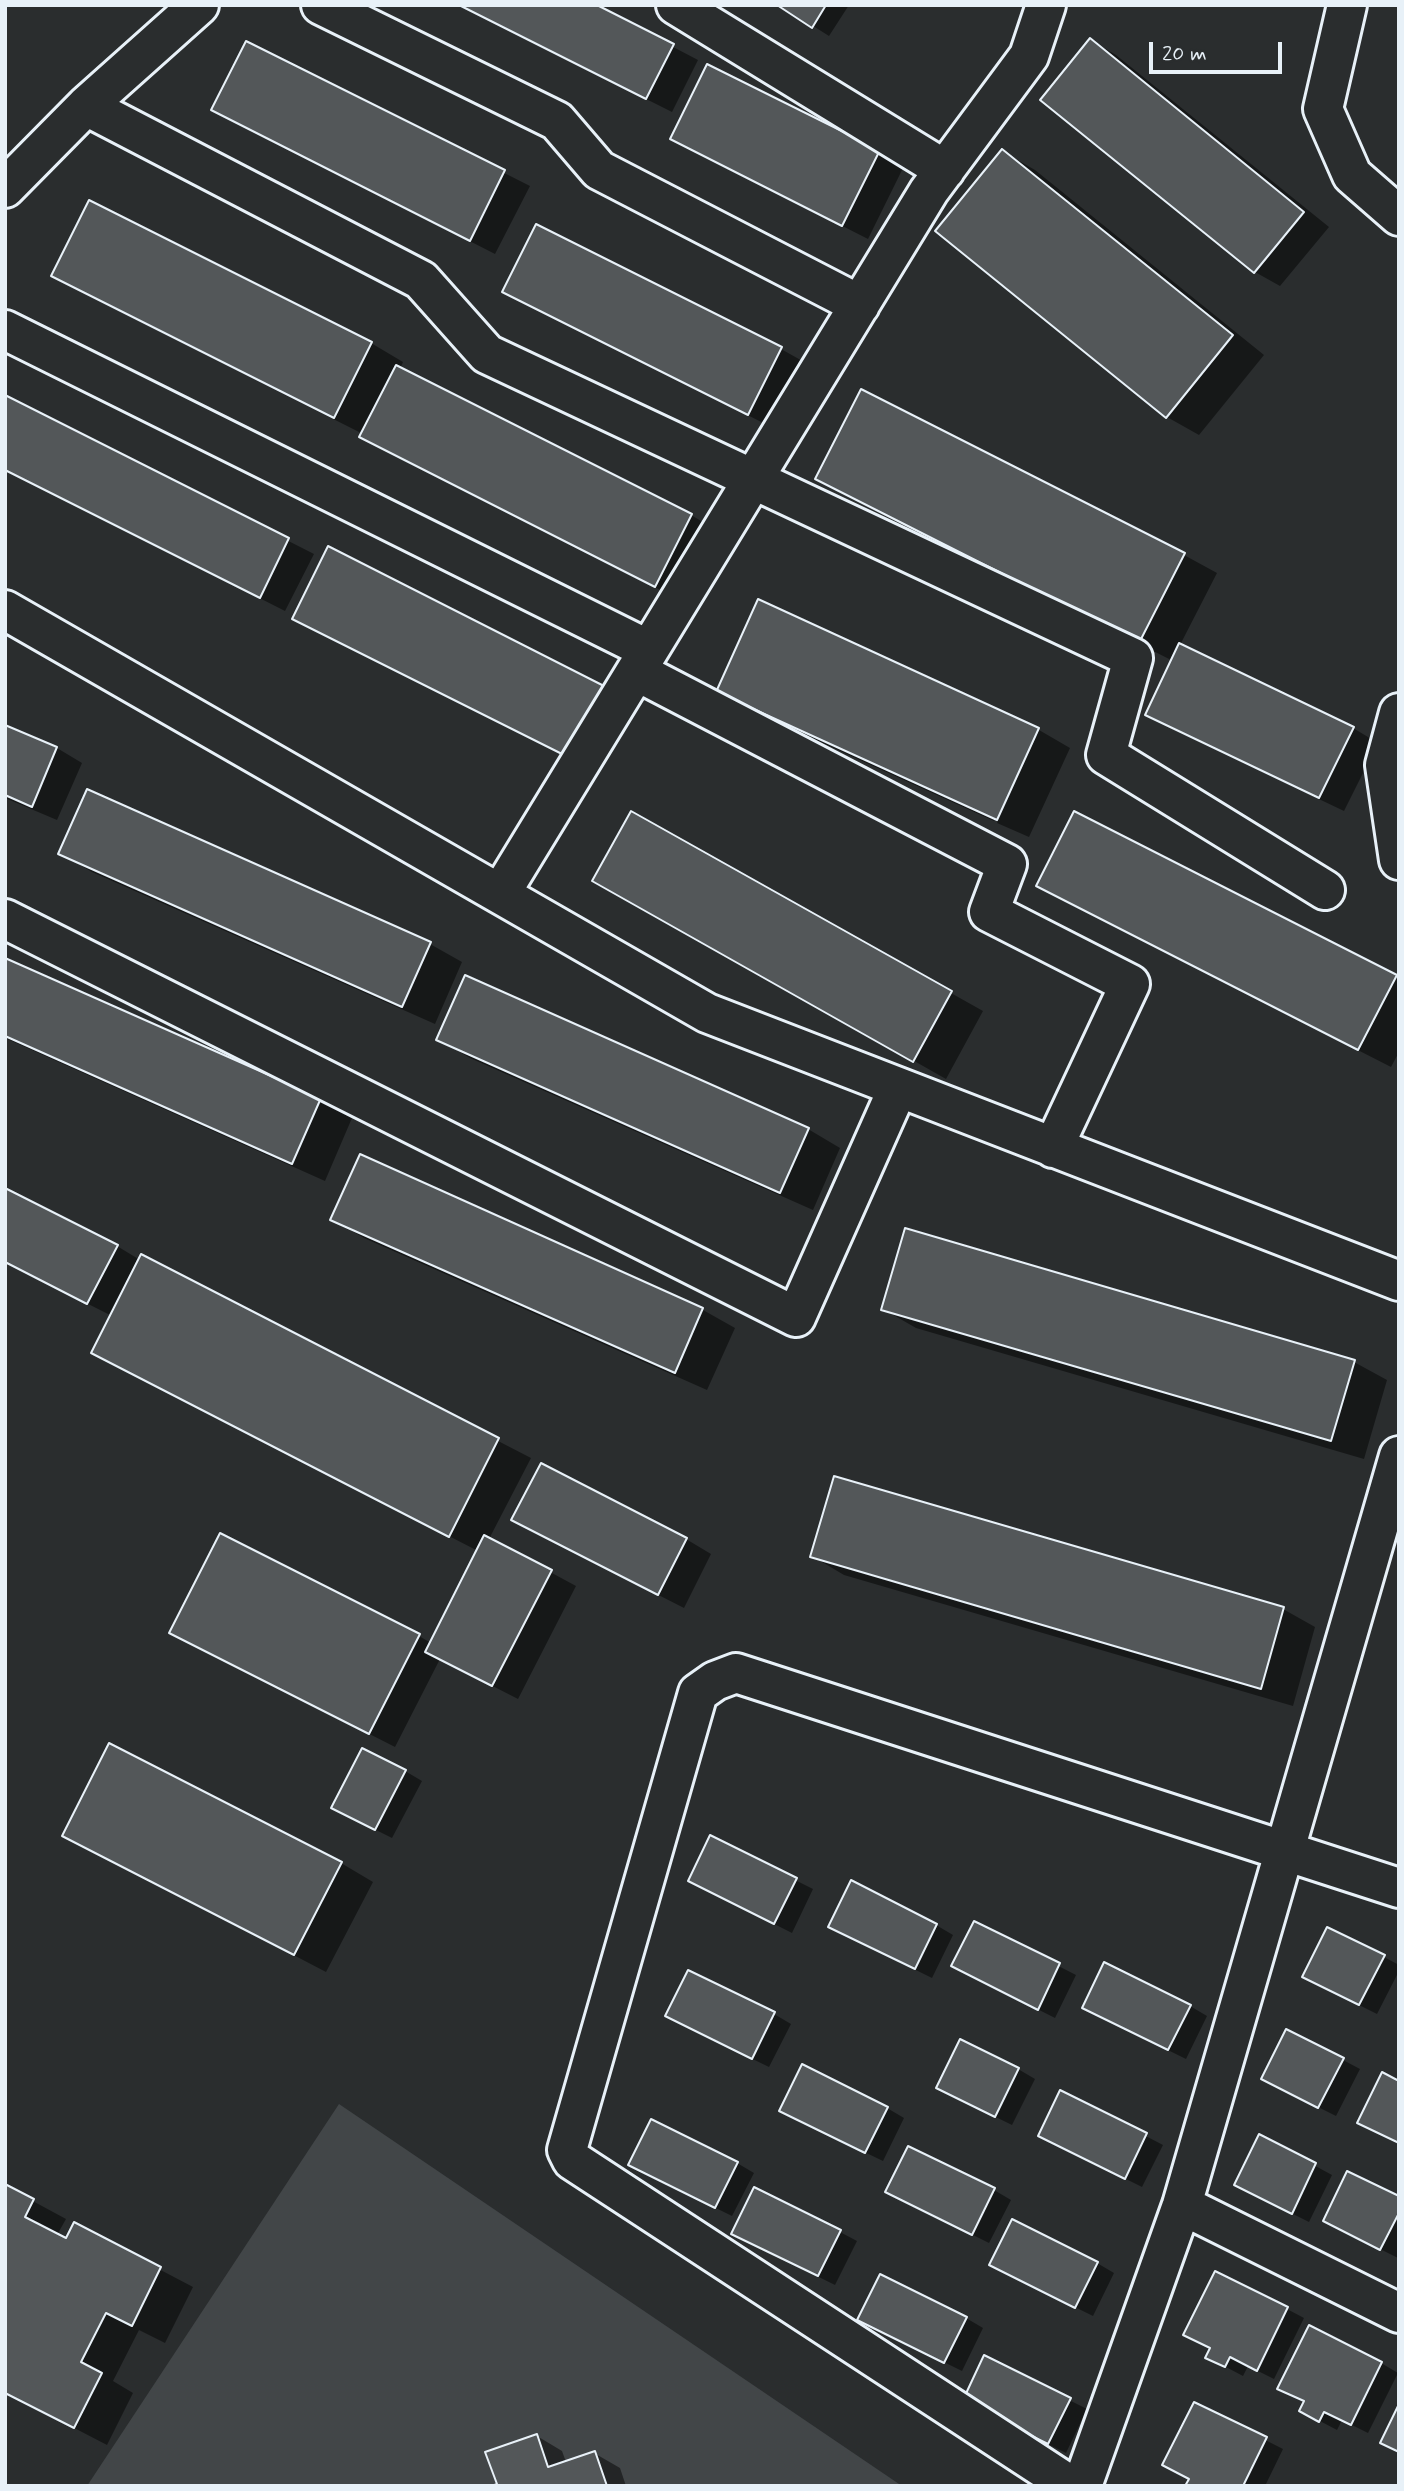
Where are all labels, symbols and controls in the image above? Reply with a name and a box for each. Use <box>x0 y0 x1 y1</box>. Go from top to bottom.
scale bar <box>1152 28 1285 72</box>
text: 20 m <box>1162 40 1207 68</box>

